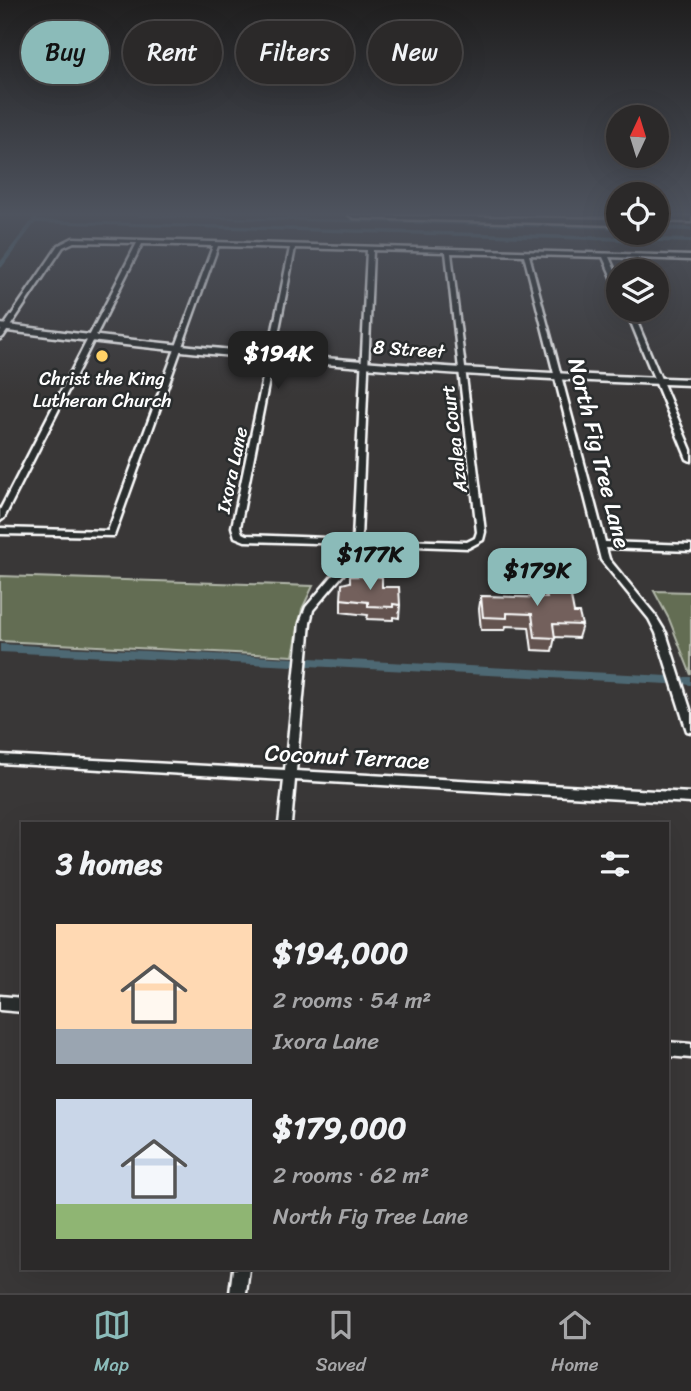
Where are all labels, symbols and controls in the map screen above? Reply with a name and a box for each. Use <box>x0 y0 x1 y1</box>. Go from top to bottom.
chip: Buy <box>21 21 109 84</box>
chip: Rent <box>123 21 222 84</box>
chip: Filters <box>236 21 354 84</box>
chip: New <box>368 21 462 84</box>
north arrow <box>606 105 668 168</box>
map controls <box>606 105 669 322</box>
button: locate <box>606 182 669 245</box>
button: layers <box>606 259 669 322</box>
street label: 8 Street <box>372 330 447 368</box>
pin: $194K <box>229 332 327 391</box>
text: $194K <box>244 333 312 374</box>
marker: Christ the King Lutheran Church <box>94 348 110 364</box>
street label: North Fig Tree Lane <box>556 353 642 553</box>
place label: Christ the King Lutheran Church <box>33 362 171 417</box>
street label: Azalea Court <box>431 383 477 496</box>
street label: Ixora Lane <box>207 424 257 517</box>
pin: $177K <box>321 532 419 592</box>
text: $177K <box>337 534 403 575</box>
pin: $179K <box>488 548 586 608</box>
text: $179K <box>504 550 570 591</box>
street label: Coconut Terrace <box>264 732 430 782</box>
text: 3 homes <box>56 837 162 891</box>
icon: filters <box>596 845 634 883</box>
text: $194,000 <box>273 926 408 980</box>
icon: home <box>112 952 196 1036</box>
text: 2 rooms · 54 m² <box>273 980 431 1021</box>
text: Ixora Lane <box>273 1021 379 1062</box>
text: $179,000 <box>273 1101 407 1155</box>
icon: home <box>112 1127 196 1211</box>
text: 2 rooms · 62 m² <box>273 1155 429 1196</box>
text: North Fig Tree Lane <box>273 1196 468 1237</box>
tab: Map <box>93 1306 131 1381</box>
tab: Saved <box>316 1306 366 1381</box>
tab: Home <box>551 1306 598 1381</box>

